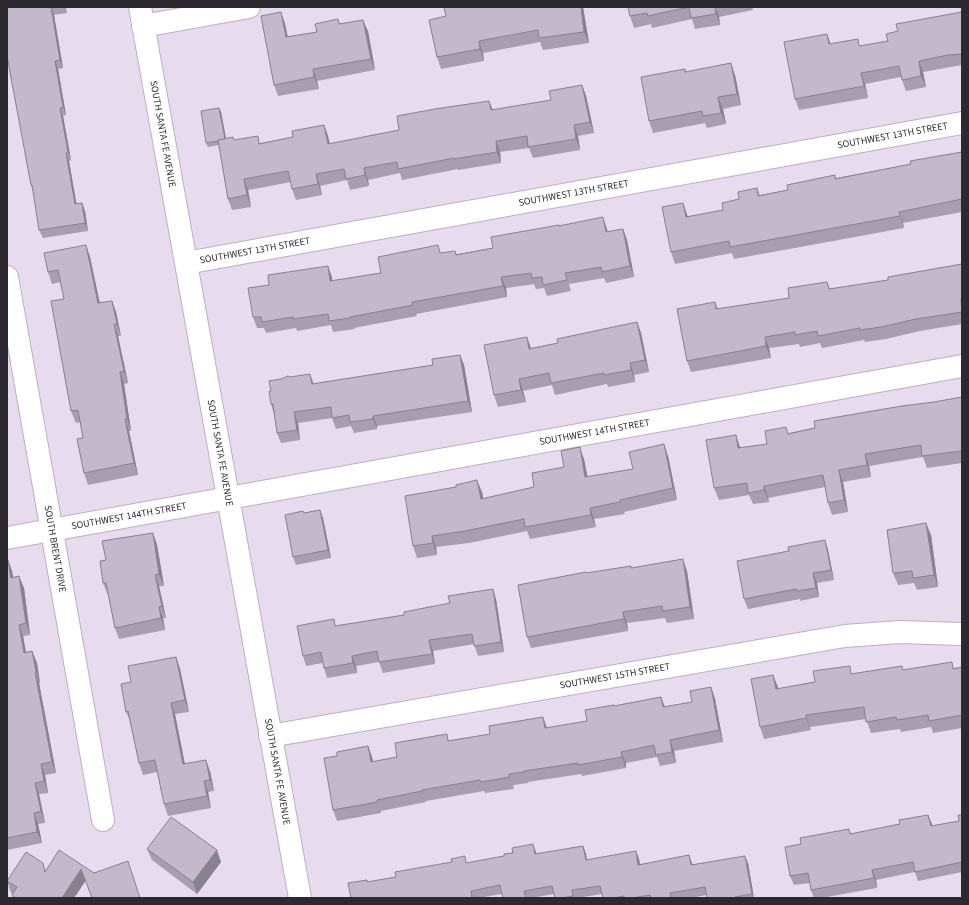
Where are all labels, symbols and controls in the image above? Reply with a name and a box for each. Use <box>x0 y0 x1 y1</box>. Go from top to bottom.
street label: SOUTH SANTA FE AVENUE <box>146 79 179 188</box>
street label: SOUTHWEST 13TH STREET <box>836 119 950 152</box>
street label: SOUTHWEST 13TH STREET <box>517 176 631 210</box>
street label: SOUTHWEST 13TH STREET <box>199 234 312 267</box>
street label: SOUTH SANTA FE AVENUE <box>204 398 237 507</box>
street label: SOUTHWEST 14TH STREET <box>538 415 652 449</box>
street label: SOUTHWEST 144TH STREET <box>70 499 188 533</box>
street label: SOUTH BRENT DRIVE <box>40 504 70 593</box>
street label: SOUTHWEST 15TH STREET <box>558 659 672 693</box>
street label: SOUTH SANTA FE AVENUE <box>261 717 294 826</box>

